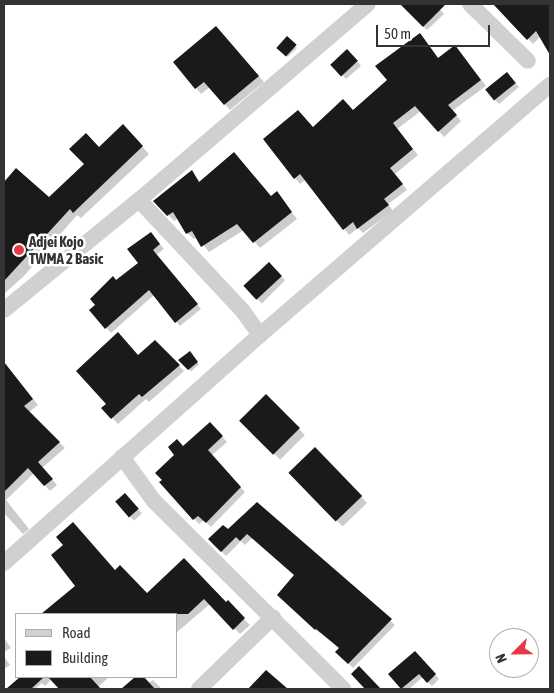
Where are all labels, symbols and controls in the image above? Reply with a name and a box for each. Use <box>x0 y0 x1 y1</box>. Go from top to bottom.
scale bar <box>379 15 493 47</box>
text: 50 m <box>384 25 411 42</box>
place label: Adjei Kojo TWMA 2 Basic <box>29 232 103 267</box>
marker: Adjei Kojo TWMA 2 Basic <box>13 244 25 256</box>
legend <box>15 613 178 678</box>
text: Road <box>62 624 91 641</box>
north arrow <box>489 628 539 678</box>
text: Building <box>62 649 108 666</box>
text: N <box>492 652 510 665</box>

